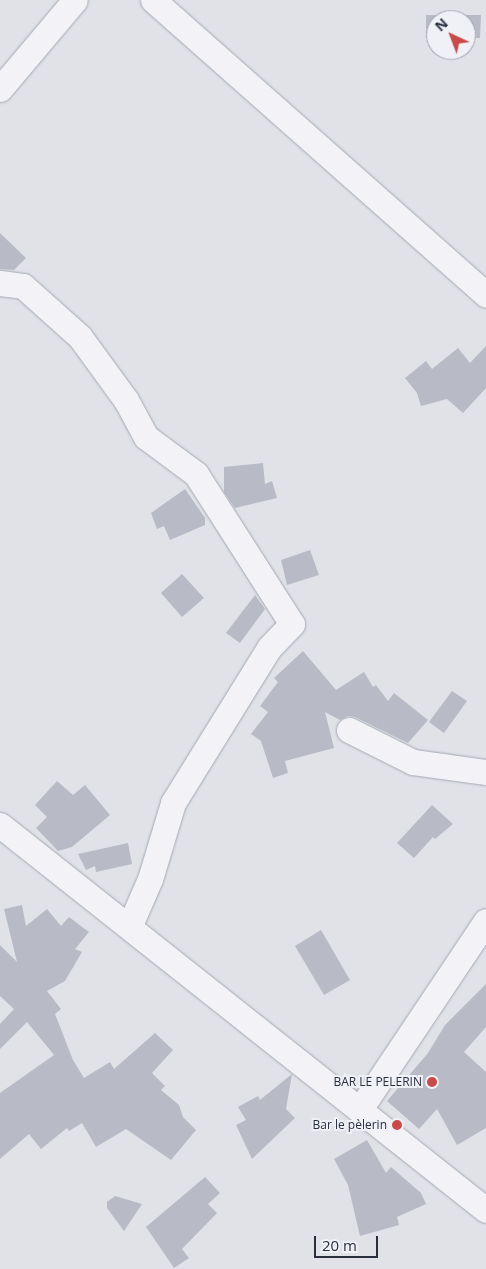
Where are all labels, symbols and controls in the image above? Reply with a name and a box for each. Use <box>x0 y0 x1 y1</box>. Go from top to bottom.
north arrow <box>426 10 476 60</box>
text: N <box>430 14 452 35</box>
place label: BAR LE PELERIN <box>333 1075 422 1089</box>
marker: BAR LE PELERIN <box>426 1076 438 1088</box>
place label: Bar le pèlerin <box>313 1118 387 1132</box>
marker: Bar le pèlerin <box>391 1119 403 1131</box>
scale bar <box>316 1226 380 1258</box>
text: 20 m <box>322 1235 357 1255</box>

